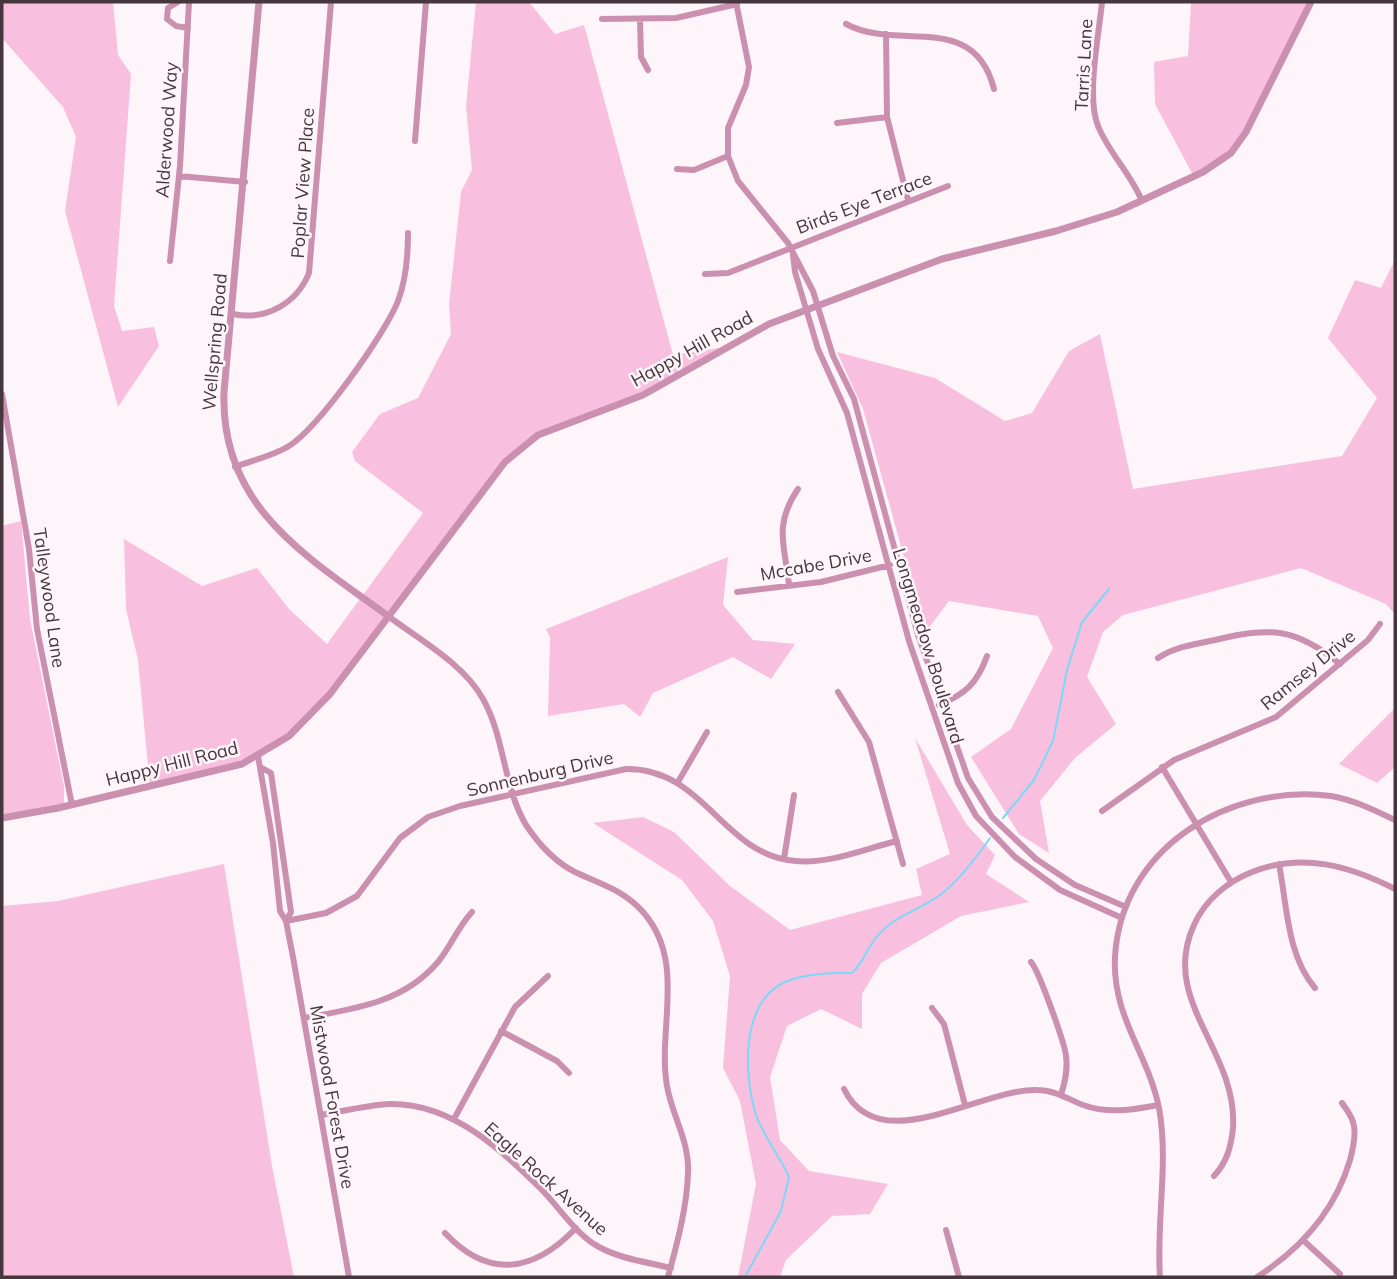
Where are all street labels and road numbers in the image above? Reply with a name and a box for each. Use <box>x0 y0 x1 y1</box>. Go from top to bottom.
street label: Tarris Lane <box>1070 18 1097 112</box>
street label: Alderwood Way <box>150 61 183 199</box>
street label: Poplar View Place <box>286 107 319 259</box>
street label: Birds Eye Terrace <box>793 166 935 239</box>
street label: Wellspring Road <box>197 272 232 412</box>
street label: Happy Hill Road <box>627 306 757 392</box>
street label: Talleywood Lane <box>28 527 71 669</box>
street label: Mccabe Drive <box>758 543 873 586</box>
street label: Longmeadow Boulevard <box>888 545 969 746</box>
street label: Ramsey Drive <box>1256 624 1360 715</box>
street label: Happy Hill Road <box>103 736 241 791</box>
street label: Sonnenburg Drive <box>464 745 615 802</box>
street label: Mistwood Forest Drive <box>305 1003 360 1191</box>
street label: Eagle Rock Avenue <box>480 1117 613 1240</box>

